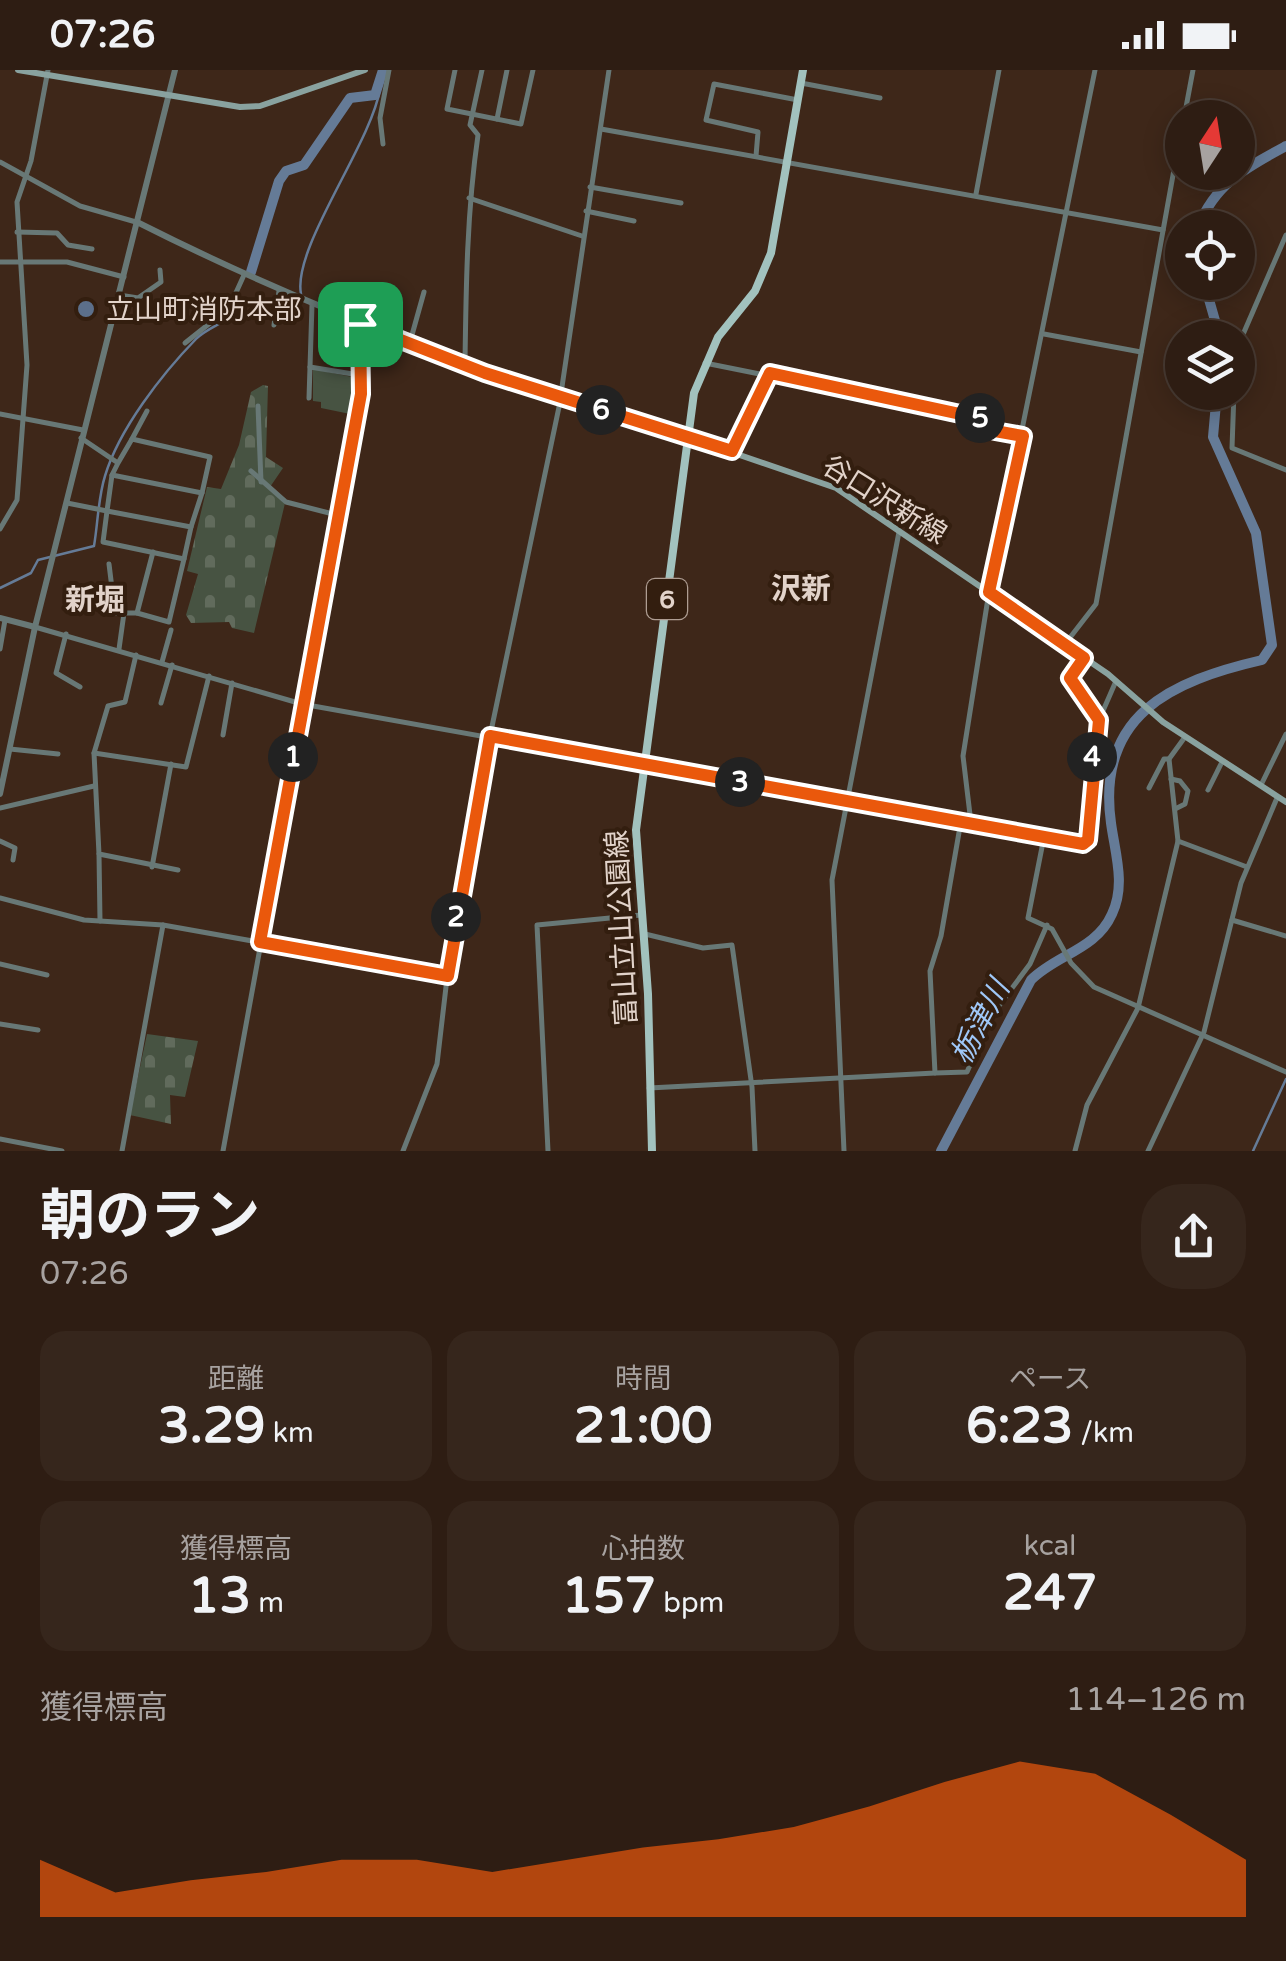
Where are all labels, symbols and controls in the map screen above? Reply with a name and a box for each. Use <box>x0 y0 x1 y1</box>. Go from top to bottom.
text: 07:26 <box>50 12 155 58</box>
north arrow <box>1165 100 1255 190</box>
map controls <box>1165 100 1255 410</box>
button: locate <box>1165 210 1255 300</box>
pin <box>318 282 403 367</box>
place label: 立山町消防本部 <box>106 293 302 327</box>
icon: arrive <box>333 297 388 352</box>
marker: 立山町消防本部 <box>75 298 97 320</box>
button: layers <box>1165 320 1255 410</box>
pin: 6 <box>576 385 626 435</box>
text: 6 <box>592 393 610 427</box>
pin: 5 <box>955 393 1005 443</box>
text: 5 <box>971 401 989 435</box>
street label: 谷口沢新線 <box>816 448 953 551</box>
district label: 沢新 <box>771 571 831 608</box>
road number: 6 <box>647 579 687 619</box>
district label: 新堀 <box>65 582 125 619</box>
pin: 1 <box>268 732 318 782</box>
pin: 4 <box>1067 732 1117 782</box>
text: 1 <box>284 740 302 774</box>
text: 4 <box>1083 740 1101 774</box>
pin: 3 <box>715 757 765 807</box>
text: 3 <box>731 765 749 799</box>
street label: 富山立山公園線 <box>600 829 644 1027</box>
pin: 2 <box>431 892 481 942</box>
text: 2 <box>447 900 465 934</box>
water label: 栃津川 <box>943 971 1019 1071</box>
text: 朝のラン <box>40 1184 260 1250</box>
button: share <box>1141 1184 1246 1289</box>
text: 07:26 <box>40 1255 129 1293</box>
text: 距離 <box>208 1362 264 1396</box>
text: 時間 <box>615 1362 671 1396</box>
text: ペース <box>1009 1362 1091 1396</box>
text: 3.29 <box>158 1396 265 1456</box>
text: 21:00 <box>574 1396 712 1456</box>
text: 6:23 <box>966 1396 1073 1456</box>
text: km <box>265 1416 314 1450</box>
text: /km <box>1073 1416 1134 1450</box>
text: kcal <box>1024 1529 1076 1563</box>
text: 獲得標高 <box>180 1532 292 1566</box>
text: 心拍数 <box>601 1532 685 1566</box>
text: 247 <box>1003 1563 1097 1623</box>
text: 13 <box>188 1566 251 1626</box>
text: 157 <box>562 1566 656 1626</box>
text: m <box>251 1586 284 1620</box>
text: bpm <box>656 1586 724 1620</box>
text: 114–126 m <box>1066 1681 1246 1719</box>
text: 獲得標高 <box>40 1689 168 1727</box>

